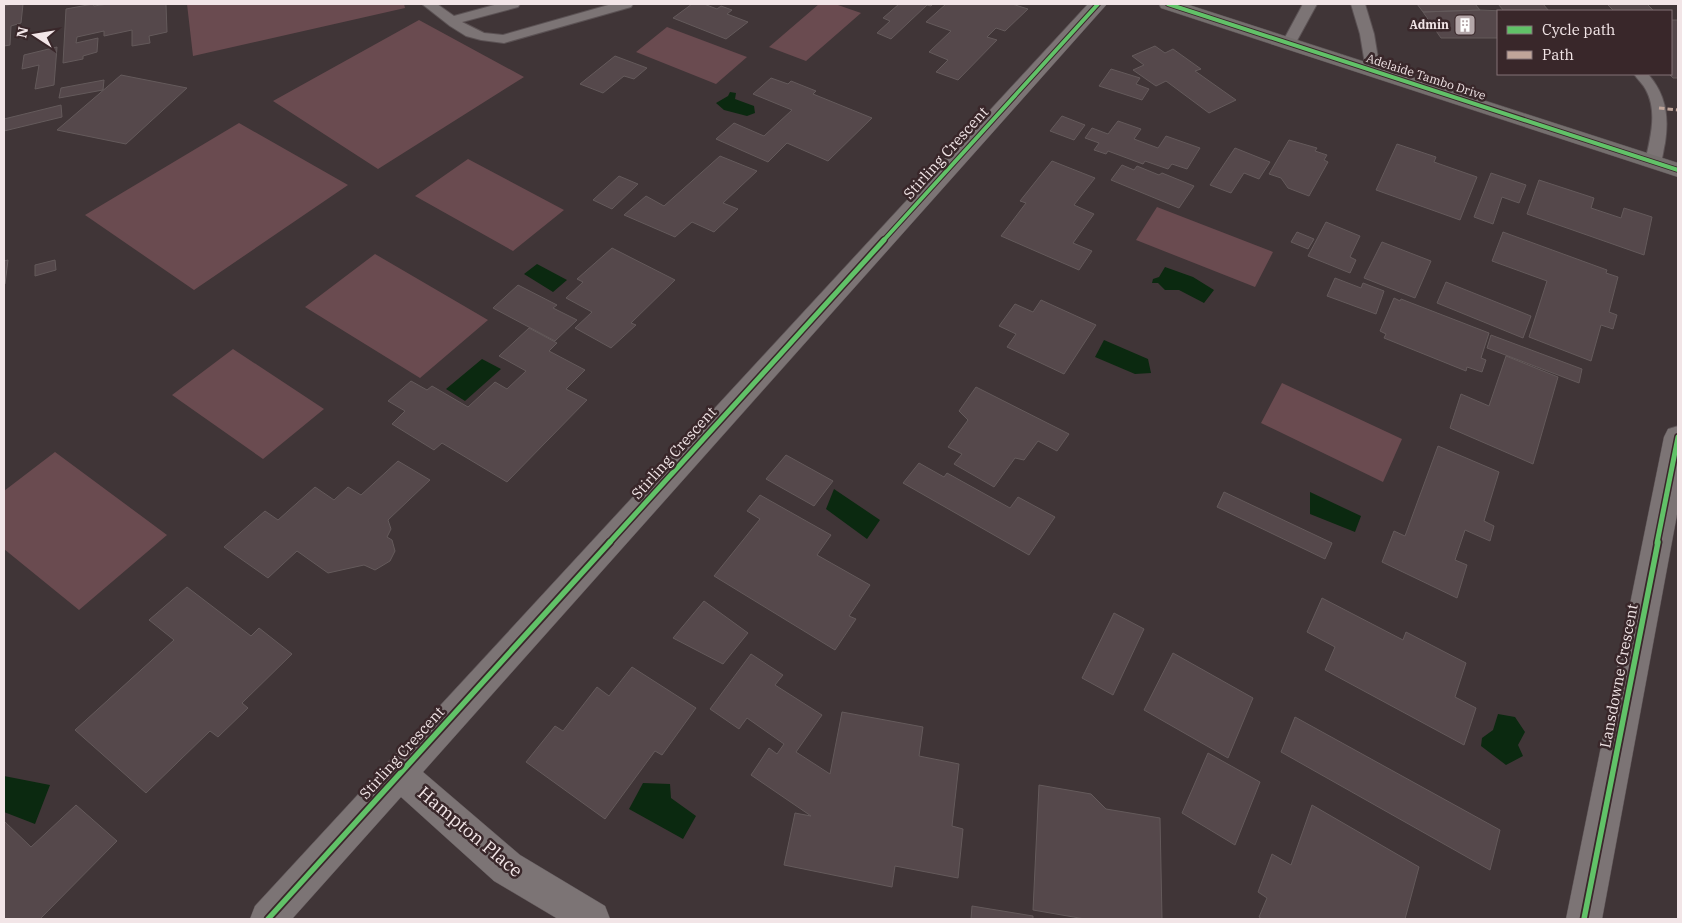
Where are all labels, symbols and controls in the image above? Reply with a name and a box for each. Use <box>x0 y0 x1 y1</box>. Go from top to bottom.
north arrow <box>10 10 60 60</box>
legend <box>1497 10 1672 75</box>
building icon: Admin <box>1453 13 1477 37</box>
place label: Admin <box>1410 17 1449 32</box>
text: Cycle path <box>1542 20 1615 39</box>
text: N <box>12 25 32 40</box>
text: Path <box>1542 45 1574 64</box>
street label: Adelaide Tambo Drive <box>1364 50 1488 103</box>
street label: Stirling Crescent <box>899 102 992 203</box>
street label: Stirling Crescent <box>627 402 720 503</box>
street label: Lansdowne Crescent <box>1595 602 1642 750</box>
street label: Stirling Crescent <box>355 702 448 803</box>
street label: Hampton Place <box>413 781 527 882</box>

